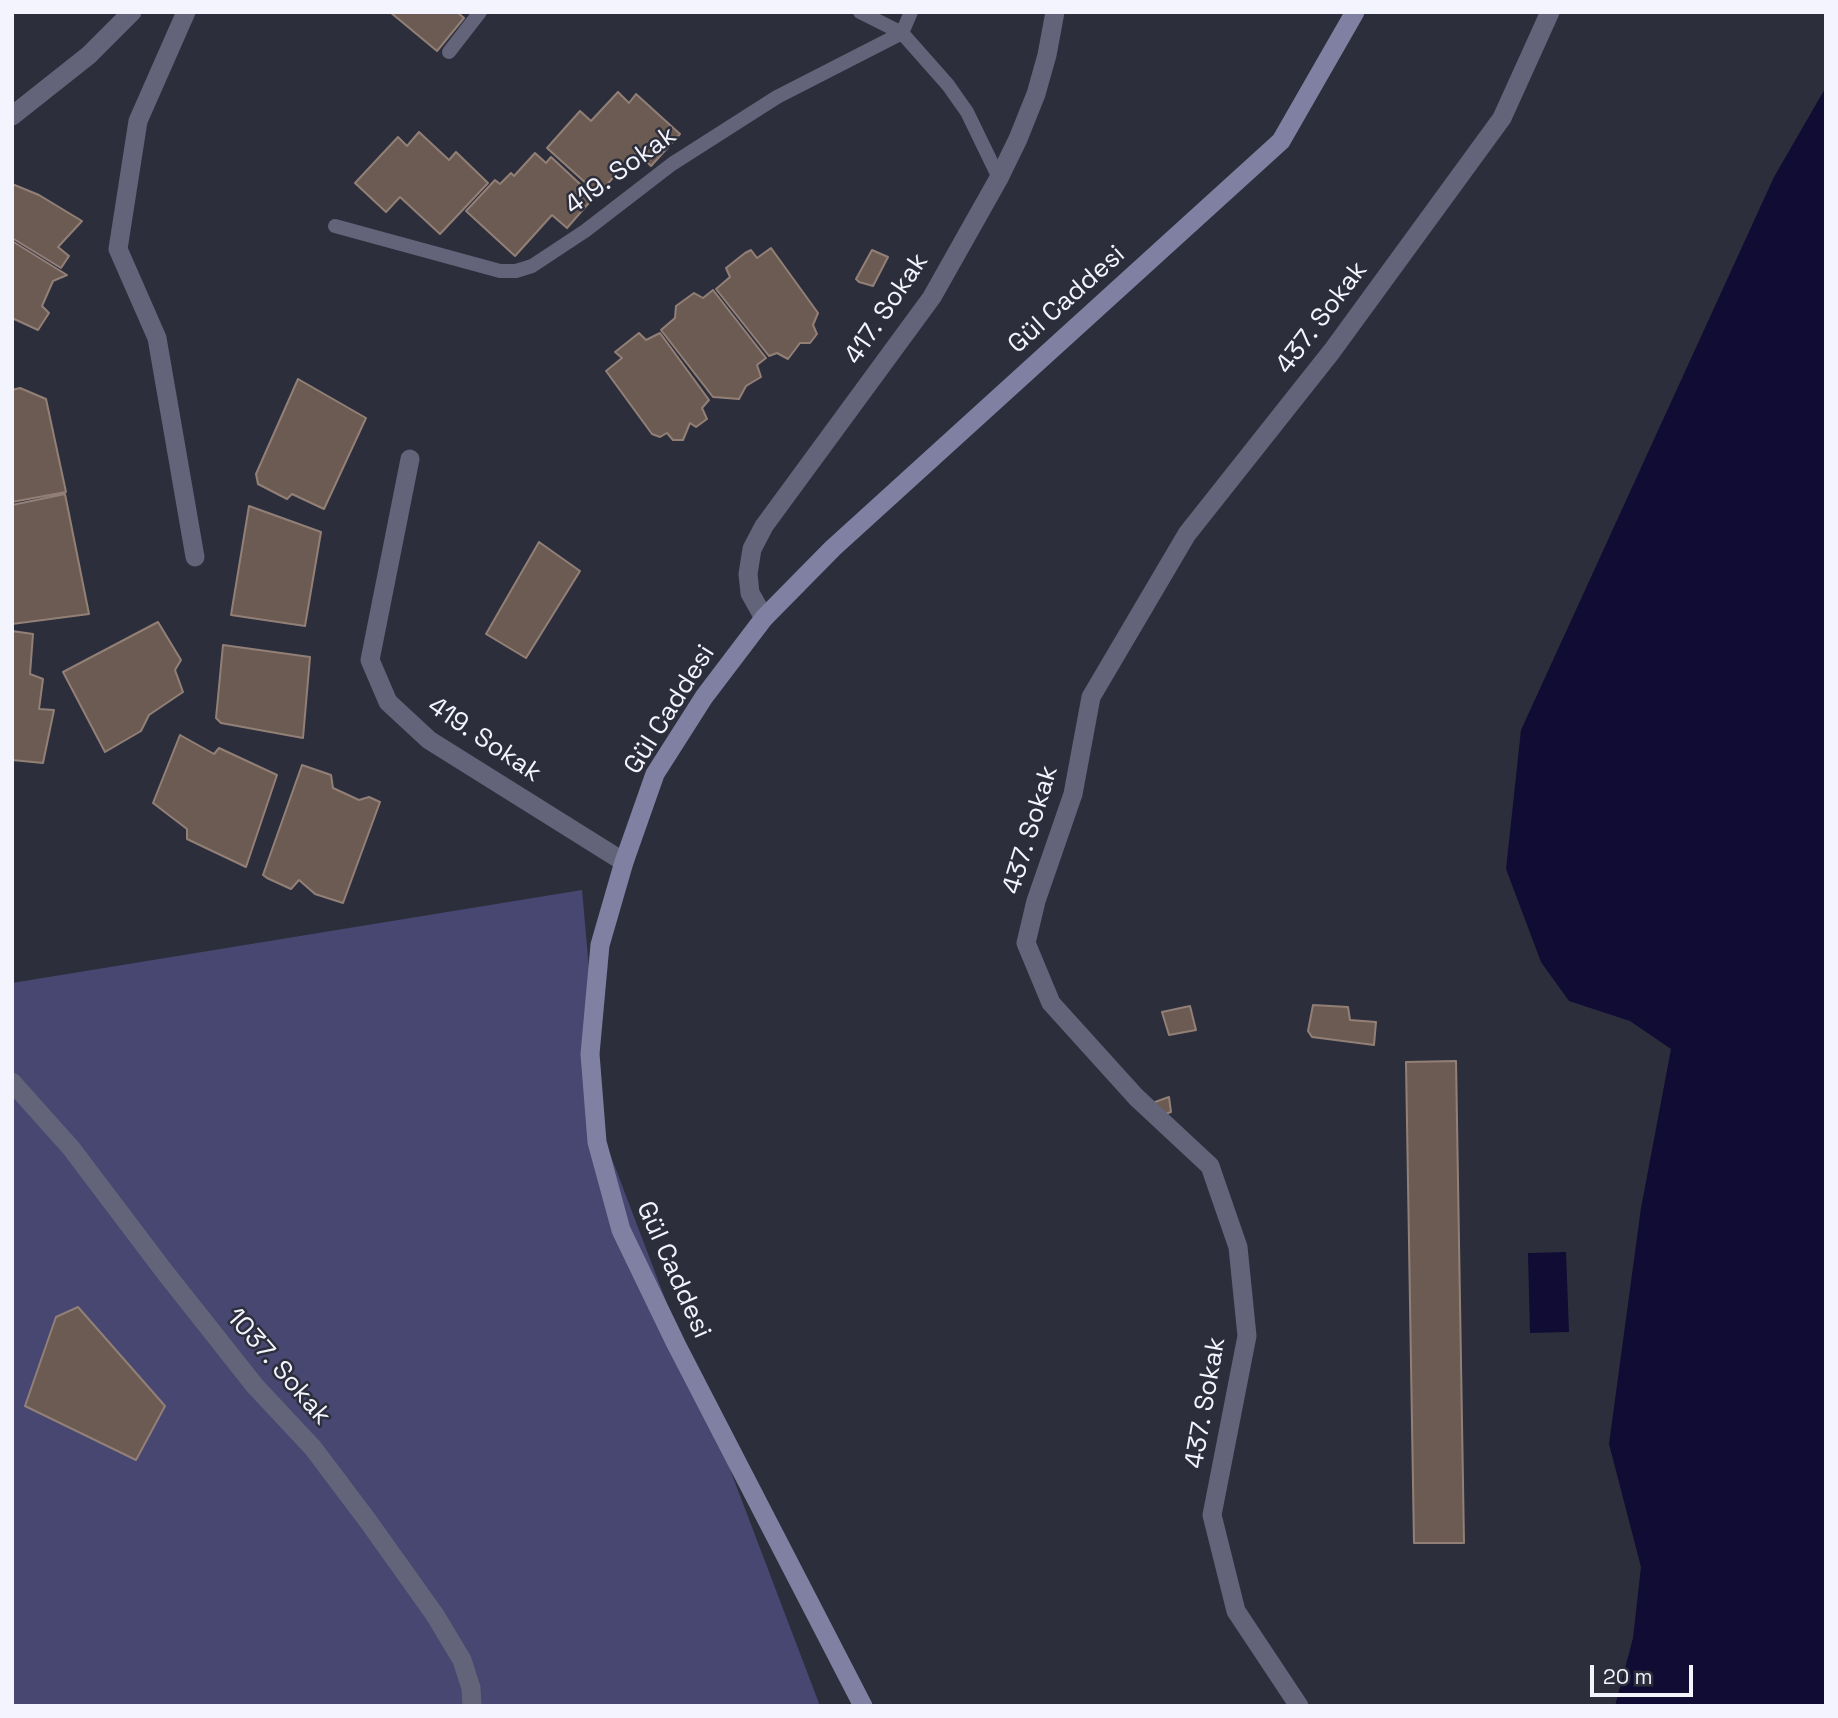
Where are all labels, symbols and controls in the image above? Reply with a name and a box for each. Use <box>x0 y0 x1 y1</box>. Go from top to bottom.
street label: 419. Sokak <box>559 120 683 222</box>
street label: Gül Caddesi <box>1002 239 1132 361</box>
street label: 417. Sokak <box>838 247 936 371</box>
street label: 437. Sokak <box>1270 256 1374 380</box>
street label: Gül Caddesi <box>618 640 722 780</box>
street label: 419. Sokak <box>421 691 547 789</box>
street label: 437. Sokak <box>997 762 1065 898</box>
street label: Gül Caddesi <box>629 1197 717 1343</box>
street label: 1037. Sokak <box>219 1302 337 1432</box>
street label: 437. Sokak <box>1179 1335 1233 1471</box>
scale bar <box>1593 1652 1696 1696</box>
text: 20 m <box>1603 1663 1653 1690</box>

